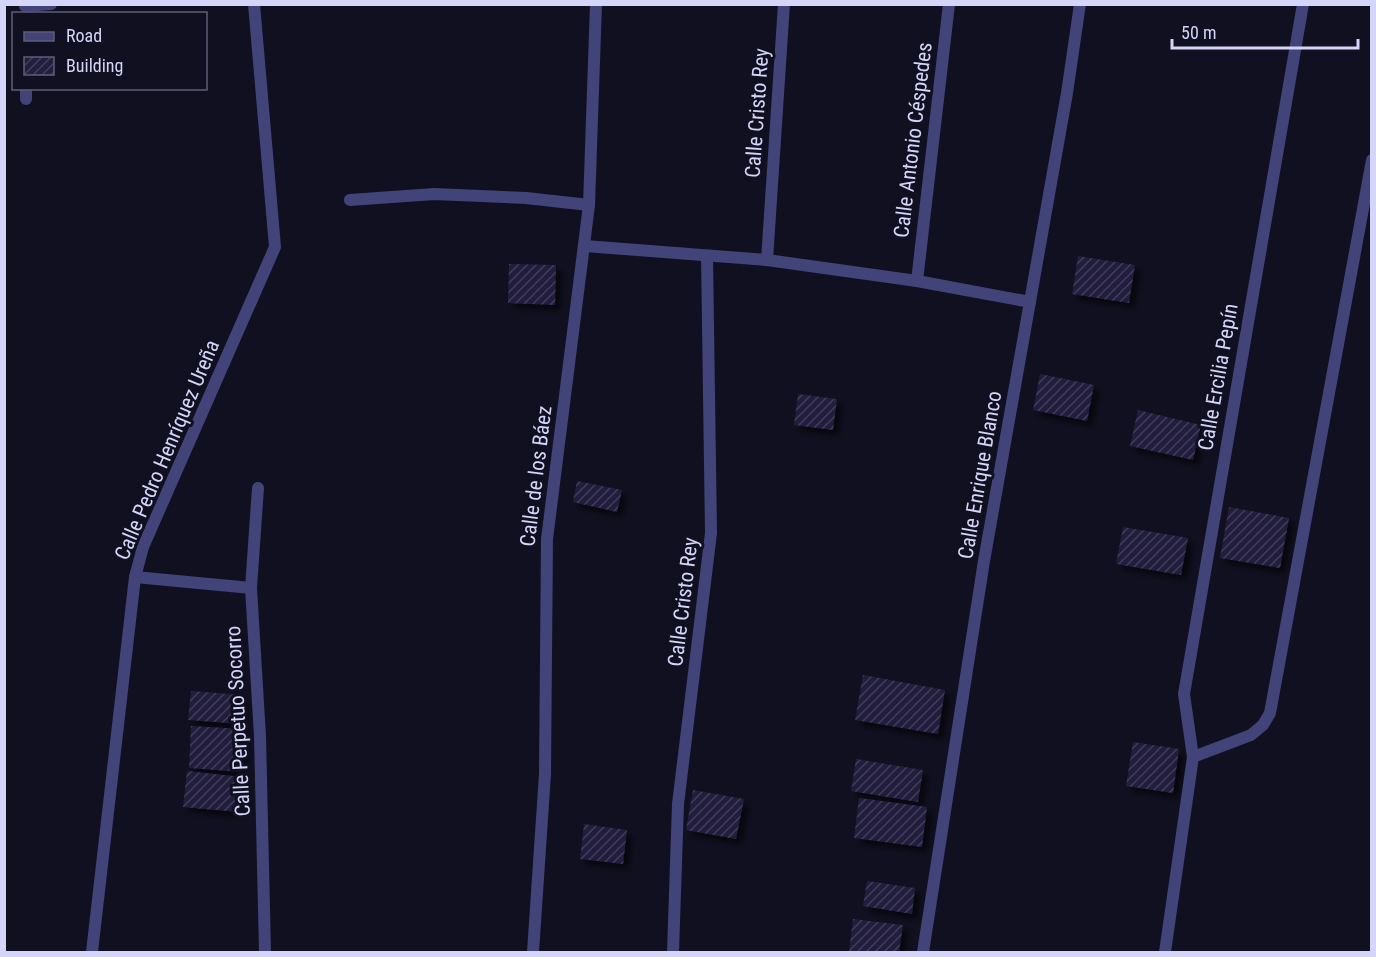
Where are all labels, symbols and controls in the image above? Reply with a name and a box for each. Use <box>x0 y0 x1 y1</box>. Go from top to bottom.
legend <box>12 12 207 90</box>
scale bar <box>1172 12 1358 50</box>
text: 50 m <box>1181 22 1216 43</box>
text: Road <box>66 25 102 46</box>
street label: Calle Antonio Céspedes <box>889 41 937 239</box>
street label: Calle Cristo Rey <box>740 47 774 179</box>
text: Building <box>66 55 123 76</box>
street label: Calle Ercilia Pepín <box>1193 302 1243 452</box>
street label: Calle Pedro Henríquez Ureña <box>110 336 224 564</box>
street label: Calle Enrique Blanco <box>953 389 1007 561</box>
street label: Calle de los Báez <box>515 404 557 548</box>
street label: Calle Cristo Rey <box>663 536 703 668</box>
street label: Calle Perpetuo Socorro <box>221 625 255 817</box>

